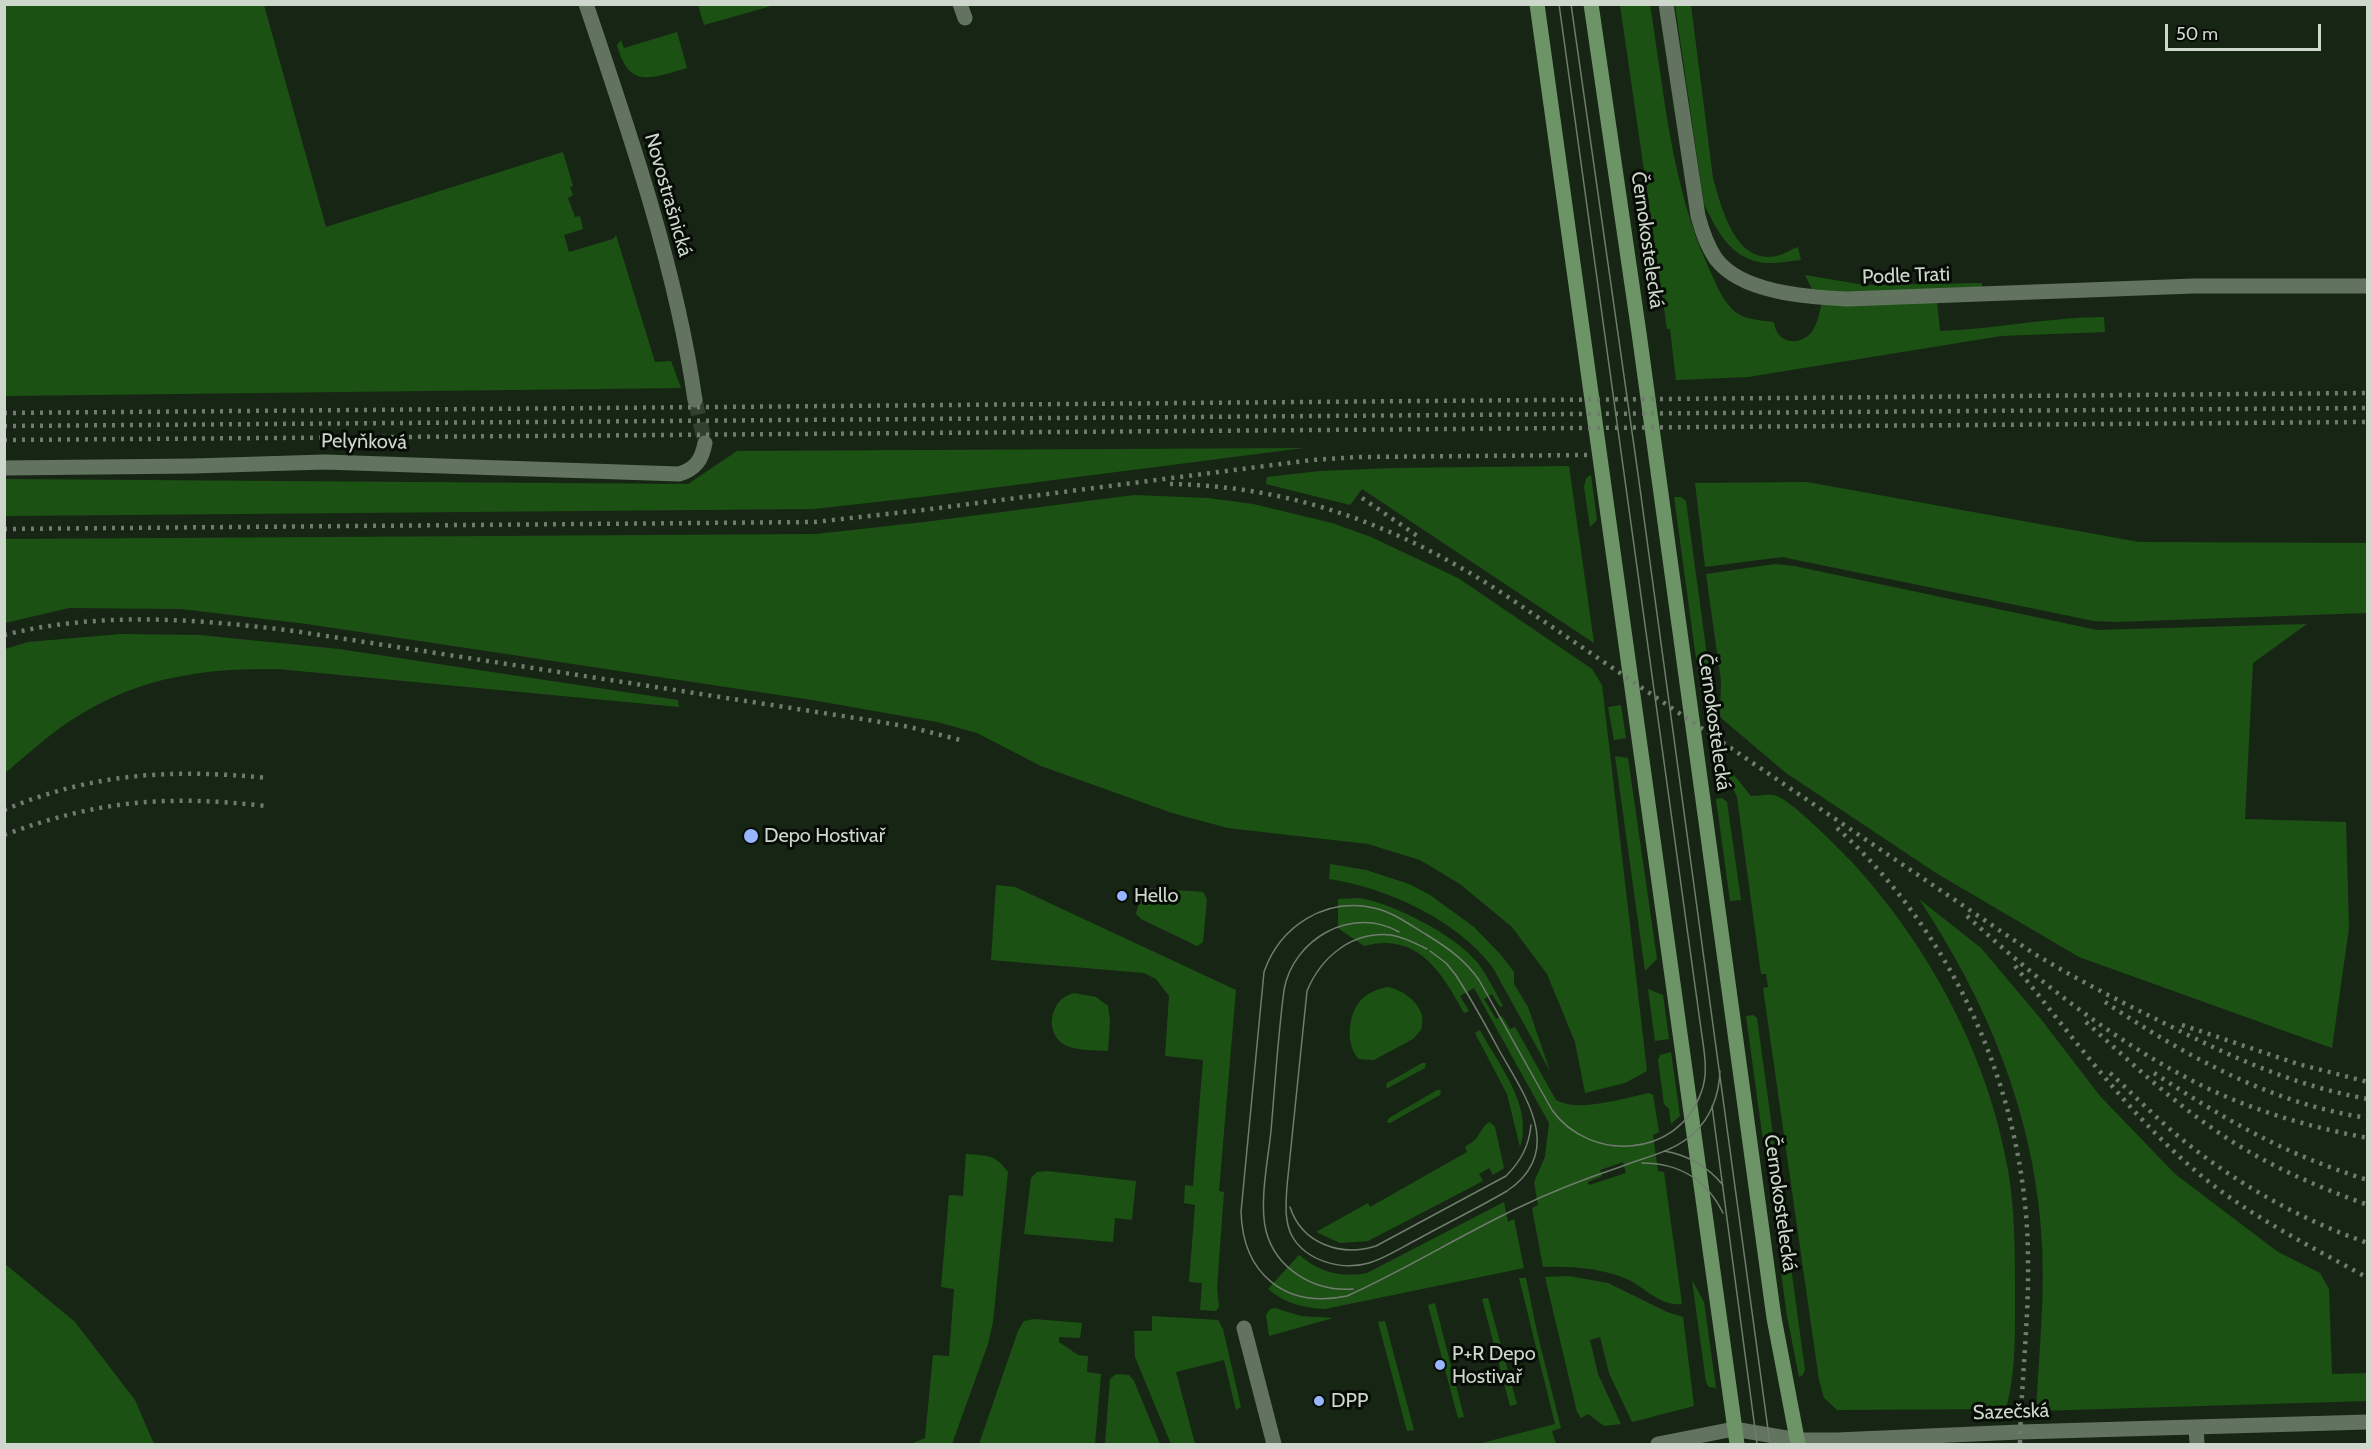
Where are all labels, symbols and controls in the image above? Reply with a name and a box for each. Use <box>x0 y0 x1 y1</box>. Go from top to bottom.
scale bar <box>2168 12 2324 50</box>
text: 50 m <box>2176 23 2218 45</box>
street label: Novostrašnická <box>639 130 697 260</box>
street label: Černokostelecká <box>1626 170 1668 310</box>
street label: Podle Trati <box>1862 262 1950 290</box>
street label: Pelyňková <box>321 429 407 455</box>
street label: Černokostelecká <box>1693 652 1735 792</box>
place label: Depo Hostivař <box>764 824 885 848</box>
marker: Depo Hostivař <box>742 827 760 845</box>
place label: Hello <box>1134 884 1178 908</box>
marker: Hello <box>1115 889 1129 903</box>
street label: Černokostelecká <box>1759 1133 1801 1273</box>
place label: P+R Depo Hostivař <box>1452 1342 1536 1389</box>
marker: P+R Depo Hostivař <box>1433 1358 1447 1372</box>
place label: DPP <box>1331 1389 1368 1413</box>
marker: DPP <box>1312 1394 1326 1408</box>
street label: Sazečská <box>1972 1399 2050 1425</box>

